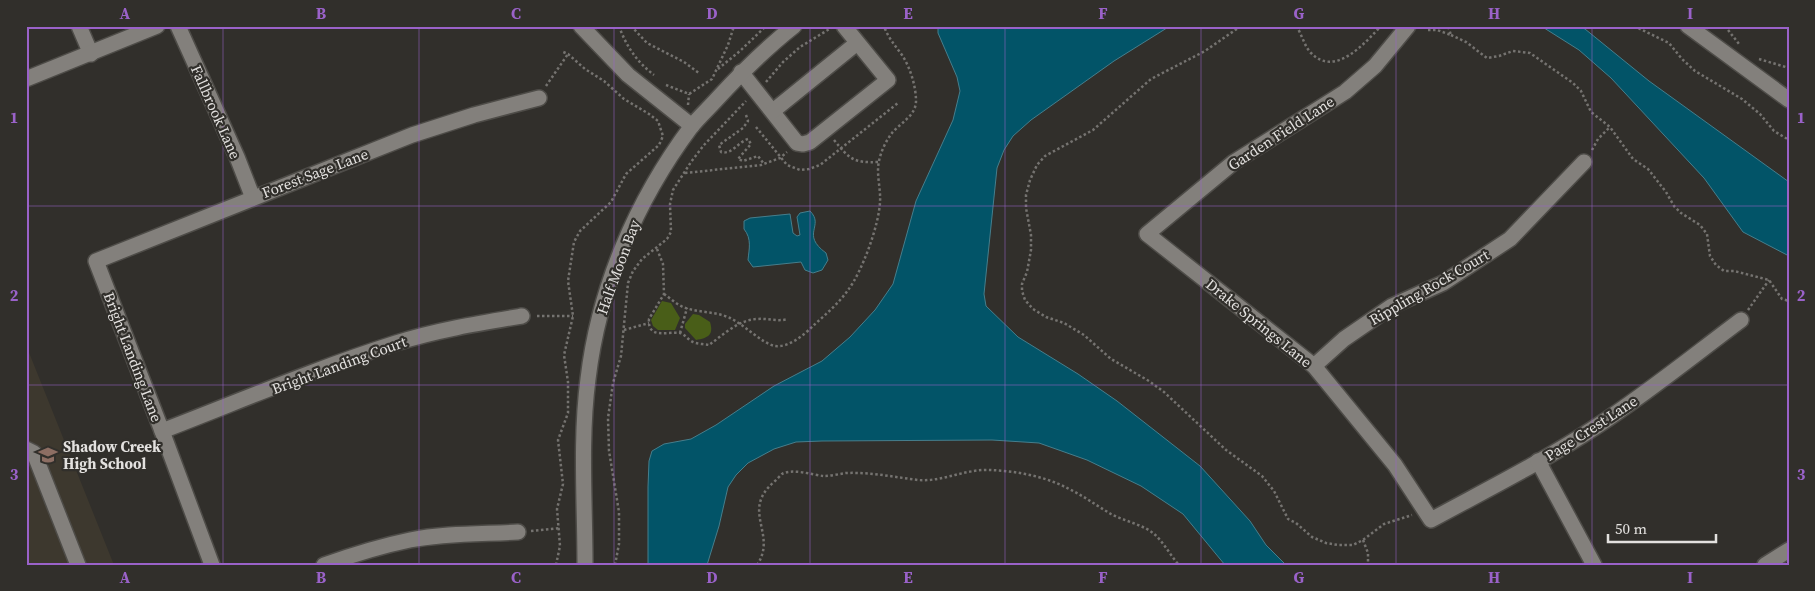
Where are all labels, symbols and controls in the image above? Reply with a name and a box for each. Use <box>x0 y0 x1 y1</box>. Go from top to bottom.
text: A <box>120 2 131 24</box>
text: B <box>316 2 327 24</box>
text: C <box>511 2 521 24</box>
text: D <box>706 2 718 24</box>
text: E <box>903 2 913 24</box>
text: F <box>1098 2 1108 24</box>
text: G <box>1294 2 1305 24</box>
text: H <box>1488 2 1500 24</box>
text: I <box>1687 2 1693 24</box>
street label: Fallbrook Lane <box>186 62 246 163</box>
street label: Garden Field Lane <box>1224 91 1339 175</box>
text: 1 <box>10 106 18 128</box>
text: 1 <box>1797 106 1805 128</box>
street label: Forest Sage Lane <box>259 143 371 203</box>
street label: Half Moon Bay <box>591 216 645 317</box>
street label: Rippling Rock Court <box>1365 244 1493 330</box>
street label: Drake Springs Lane <box>1202 274 1317 373</box>
text: 2 <box>10 284 19 306</box>
text: 2 <box>1797 284 1806 306</box>
street label: Bright Landing Lane <box>99 289 168 425</box>
street label: Bright Landing Court <box>269 331 409 399</box>
street label: Page Crest Lane <box>1541 390 1642 466</box>
place label: Shadow Creek High School <box>63 436 161 474</box>
school or university icon: Shadow Creek High School <box>37 444 59 466</box>
text: 3 <box>10 463 19 485</box>
text: 3 <box>1797 463 1806 485</box>
scale bar <box>1608 511 1715 543</box>
text: 50 m <box>1615 518 1647 539</box>
text: A <box>120 566 131 588</box>
text: B <box>316 566 327 588</box>
text: C <box>511 566 521 588</box>
text: D <box>706 566 718 588</box>
text: E <box>903 566 913 588</box>
text: F <box>1098 566 1108 588</box>
text: G <box>1294 566 1305 588</box>
text: H <box>1488 566 1500 588</box>
text: I <box>1687 566 1693 588</box>

